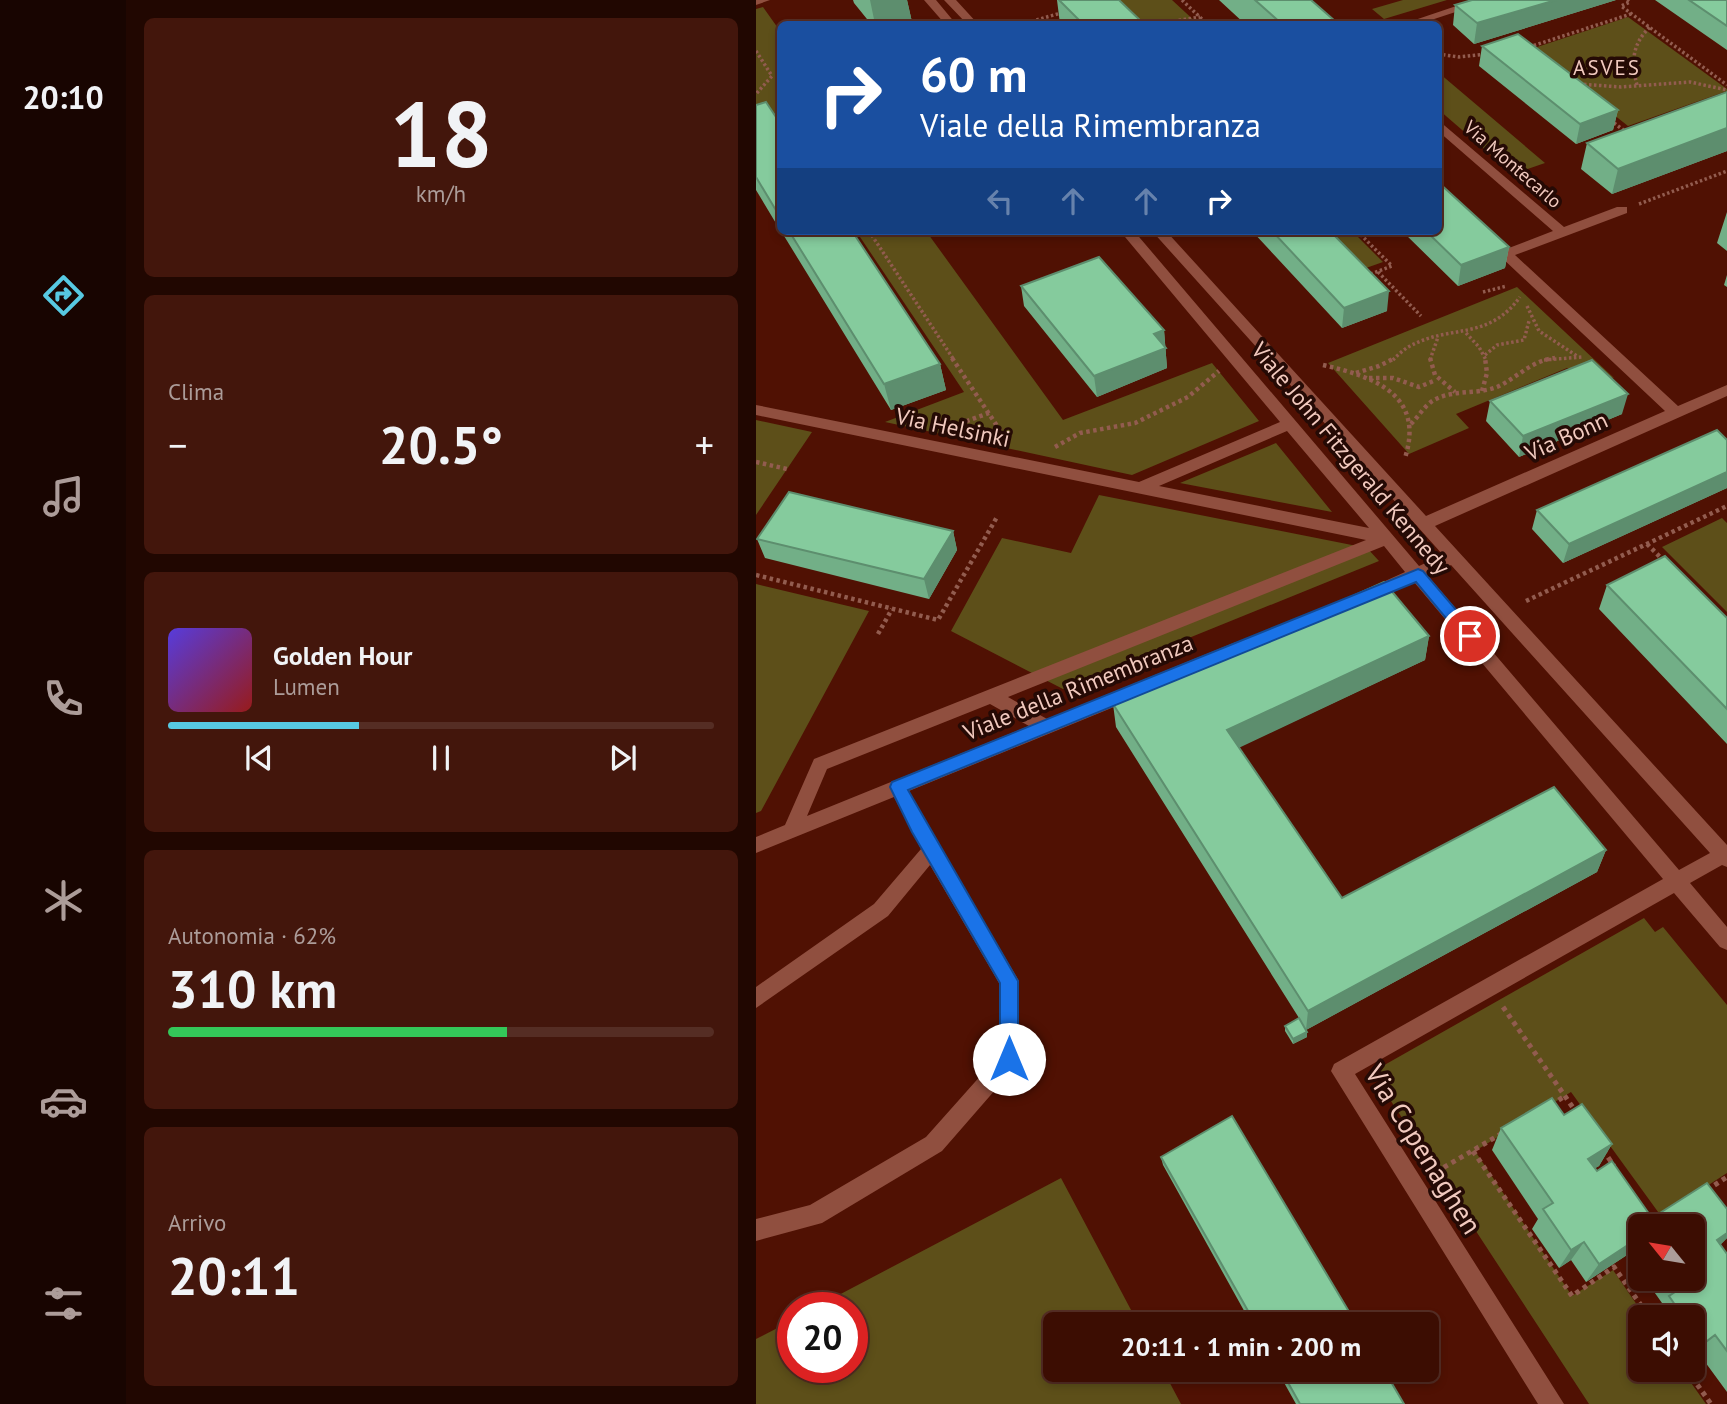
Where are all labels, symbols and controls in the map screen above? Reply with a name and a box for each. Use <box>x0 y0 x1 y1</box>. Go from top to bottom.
text: 60 m <box>920 42 1027 106</box>
icon: right <box>805 49 896 140</box>
district label: ASVES <box>1573 54 1641 81</box>
text: 18 <box>389 74 493 192</box>
text: 20:10 <box>22 76 104 118</box>
text: Viale della Rimembranza <box>920 104 1261 146</box>
street label: Via Montecarlo <box>1458 114 1567 213</box>
text: km/h <box>416 179 466 208</box>
icon: left <box>981 182 1019 220</box>
icon: ahead <box>1054 182 1092 220</box>
icon: ahead <box>1127 182 1165 220</box>
icon: right <box>1200 182 1238 220</box>
icon: directions <box>39 271 88 320</box>
street label: Viale John Fitzgerald Kennedy <box>1245 335 1457 580</box>
text: Clima <box>168 377 224 406</box>
street label: Via Helsinki <box>892 401 1013 453</box>
street label: Via Bonn <box>1519 405 1612 467</box>
text: 20.5° <box>379 411 503 478</box>
text: − <box>168 420 187 469</box>
text: + <box>695 420 714 469</box>
icon: music <box>39 472 88 521</box>
pin <box>1440 606 1500 666</box>
icon: arrive <box>1451 617 1489 655</box>
street label: Viale della Rimembranza <box>958 628 1197 747</box>
text: Golden Hour <box>273 639 412 672</box>
text: Lumen <box>273 672 340 701</box>
icon: phone <box>39 674 88 723</box>
icon: previous <box>240 739 278 777</box>
icon: pause <box>422 739 460 777</box>
icon: next <box>604 739 642 777</box>
icon: climate <box>39 876 88 925</box>
text: Autonomia · 62% <box>168 921 336 950</box>
text: 310 km <box>168 955 337 1022</box>
position arrow <box>972 1022 1046 1096</box>
street label: Via Copenaghen <box>1357 1056 1491 1241</box>
icon: car <box>39 1077 88 1126</box>
text: Arrivo <box>168 1208 226 1237</box>
north arrow <box>1628 1214 1704 1292</box>
map controls <box>1628 1214 1705 1382</box>
text: 20:11 <box>168 1242 300 1309</box>
icon: filters <box>39 1279 88 1328</box>
speed limit sign: 20 <box>777 1292 868 1383</box>
button: sound <box>1628 1305 1705 1382</box>
text: 20:11 · 1 min · 200 m <box>1121 1330 1361 1363</box>

